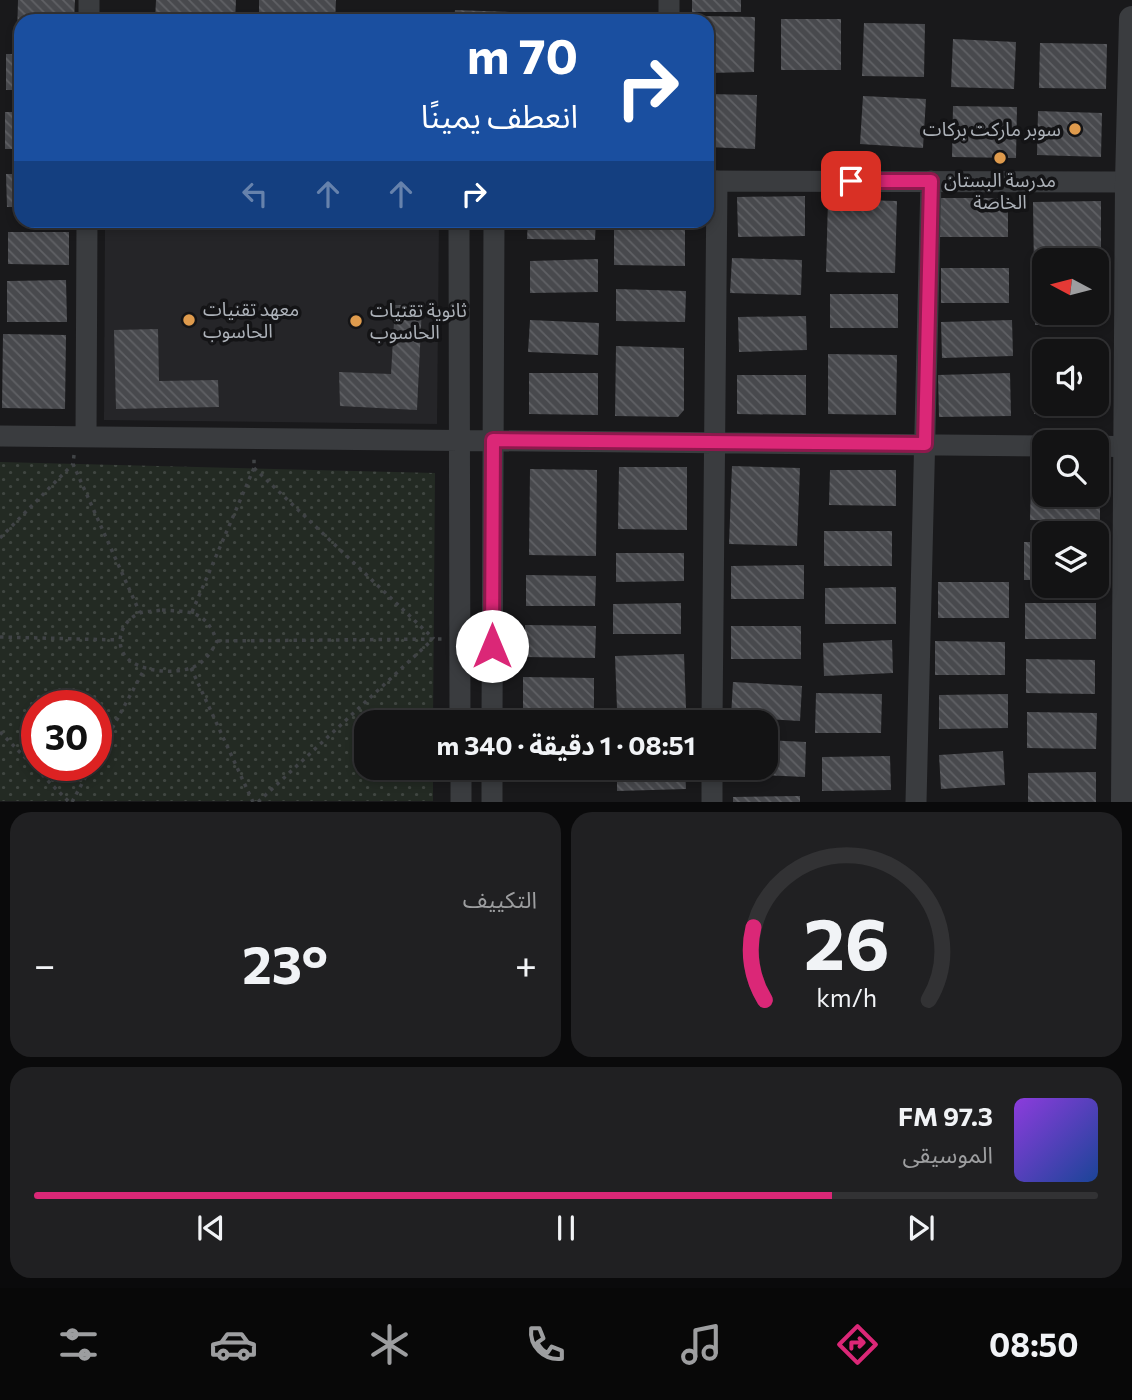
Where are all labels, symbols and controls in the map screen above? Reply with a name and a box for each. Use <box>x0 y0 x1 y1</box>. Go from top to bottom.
text: 70 m <box>467 24 578 84</box>
icon: right <box>602 42 693 133</box>
text: انعطف يمينًا <box>421 95 578 135</box>
place label: سوبر ماركت بركات <box>923 117 1061 141</box>
marker: سوبر ماركت بركات <box>1067 121 1083 137</box>
marker: مدرسة البستان الخاصة <box>992 150 1008 166</box>
pin <box>821 151 881 211</box>
icon: arrive <box>832 162 870 200</box>
place label: مدرسة البستان الخاصة <box>944 168 1056 213</box>
icon: left <box>236 175 274 213</box>
icon: ahead <box>309 175 347 213</box>
icon: ahead <box>382 175 420 213</box>
icon: right <box>455 175 493 213</box>
north arrow <box>1032 248 1110 326</box>
map controls <box>1032 248 1109 598</box>
place label: معهد تقنيات الحاسوب <box>203 297 299 343</box>
place label: ثانوية تقنيات الحاسوب <box>370 298 467 344</box>
marker: معهد تقنيات الحاسوب <box>181 312 197 328</box>
marker: ثانوية تقنيات الحاسوب <box>348 313 364 329</box>
button: sound <box>1032 339 1109 416</box>
button: search <box>1032 430 1109 507</box>
button: layers <box>1032 521 1109 598</box>
position arrow <box>455 609 529 683</box>
speed limit sign: 30 <box>21 690 112 781</box>
text: 08:51 · 1 دقيقة · 340 m <box>437 729 695 760</box>
text: التكييف <box>463 885 537 913</box>
text: 26 <box>804 897 889 986</box>
text: 23° <box>242 931 328 995</box>
text: − <box>34 940 56 987</box>
text: + <box>515 940 537 987</box>
text: km/h <box>816 982 877 1012</box>
text: 97.3 FM <box>898 1100 993 1131</box>
text: الموسيقى <box>902 1140 993 1168</box>
icon: previous <box>192 1209 230 1247</box>
icon: pause <box>547 1209 585 1247</box>
icon: next <box>902 1209 940 1247</box>
icon: filters <box>54 1320 103 1369</box>
icon: car <box>209 1320 258 1369</box>
icon: climate <box>365 1320 414 1369</box>
icon: phone <box>521 1320 570 1369</box>
icon: music <box>677 1320 726 1369</box>
icon: directions <box>833 1320 882 1369</box>
text: 08:50 <box>989 1324 1079 1364</box>

